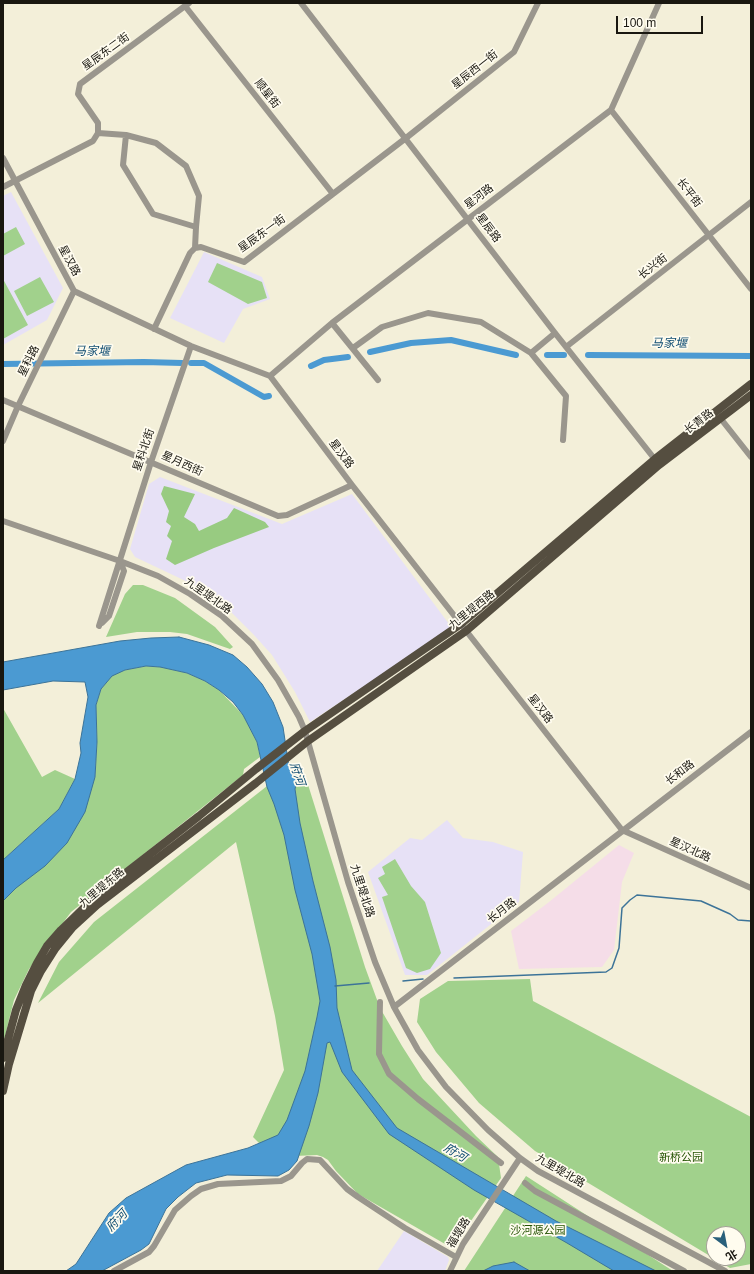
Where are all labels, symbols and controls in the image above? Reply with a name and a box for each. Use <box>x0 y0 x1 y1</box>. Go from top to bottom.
scale bar <box>618 8 705 34</box>
text: 100 m <box>623 16 656 30</box>
street label: 星辰东二街 <box>80 30 132 74</box>
street label: 星辰西一街 <box>449 48 501 92</box>
street label: 顺星街 <box>252 77 282 111</box>
street label: 长平街 <box>674 176 704 210</box>
street label: 星河路 <box>462 182 496 212</box>
street label: 星辰路 <box>473 211 503 245</box>
street label: 星辰东一街 <box>236 212 288 256</box>
street label: 星汉路 <box>55 243 83 279</box>
street label: 长兴街 <box>636 252 670 282</box>
water label: 马家堰 <box>651 337 687 351</box>
street label: 星科路 <box>16 343 42 379</box>
water label: 马家堰 <box>74 345 110 359</box>
street label: 长青路 <box>682 407 716 437</box>
street label: 星科北街 <box>131 427 157 473</box>
street label: 星汉路 <box>326 437 356 471</box>
street label: 星月西街 <box>159 449 205 479</box>
street label: 九里堤北路 <box>182 575 234 617</box>
street label: 九里堤西路 <box>446 588 498 632</box>
street label: 星汉路 <box>525 692 555 726</box>
street label: 长和路 <box>663 758 697 788</box>
water label: 府河 <box>286 760 308 788</box>
street label: 星汉北路 <box>667 835 713 865</box>
street label: 九里堤北路 <box>347 863 377 919</box>
street label: 九里堤东路 <box>77 865 127 911</box>
street label: 长月路 <box>485 896 519 926</box>
water label: 府河 <box>441 1141 469 1165</box>
park label: 新桥公园 <box>659 1151 703 1165</box>
street label: 九里堤北路 <box>533 1152 587 1190</box>
water label: 府河 <box>103 1207 131 1235</box>
street label: 福堤路 <box>445 1215 473 1251</box>
park label: 沙河源公园 <box>511 1224 565 1238</box>
north arrow <box>706 1226 746 1266</box>
text: 北 <box>724 1247 740 1263</box>

